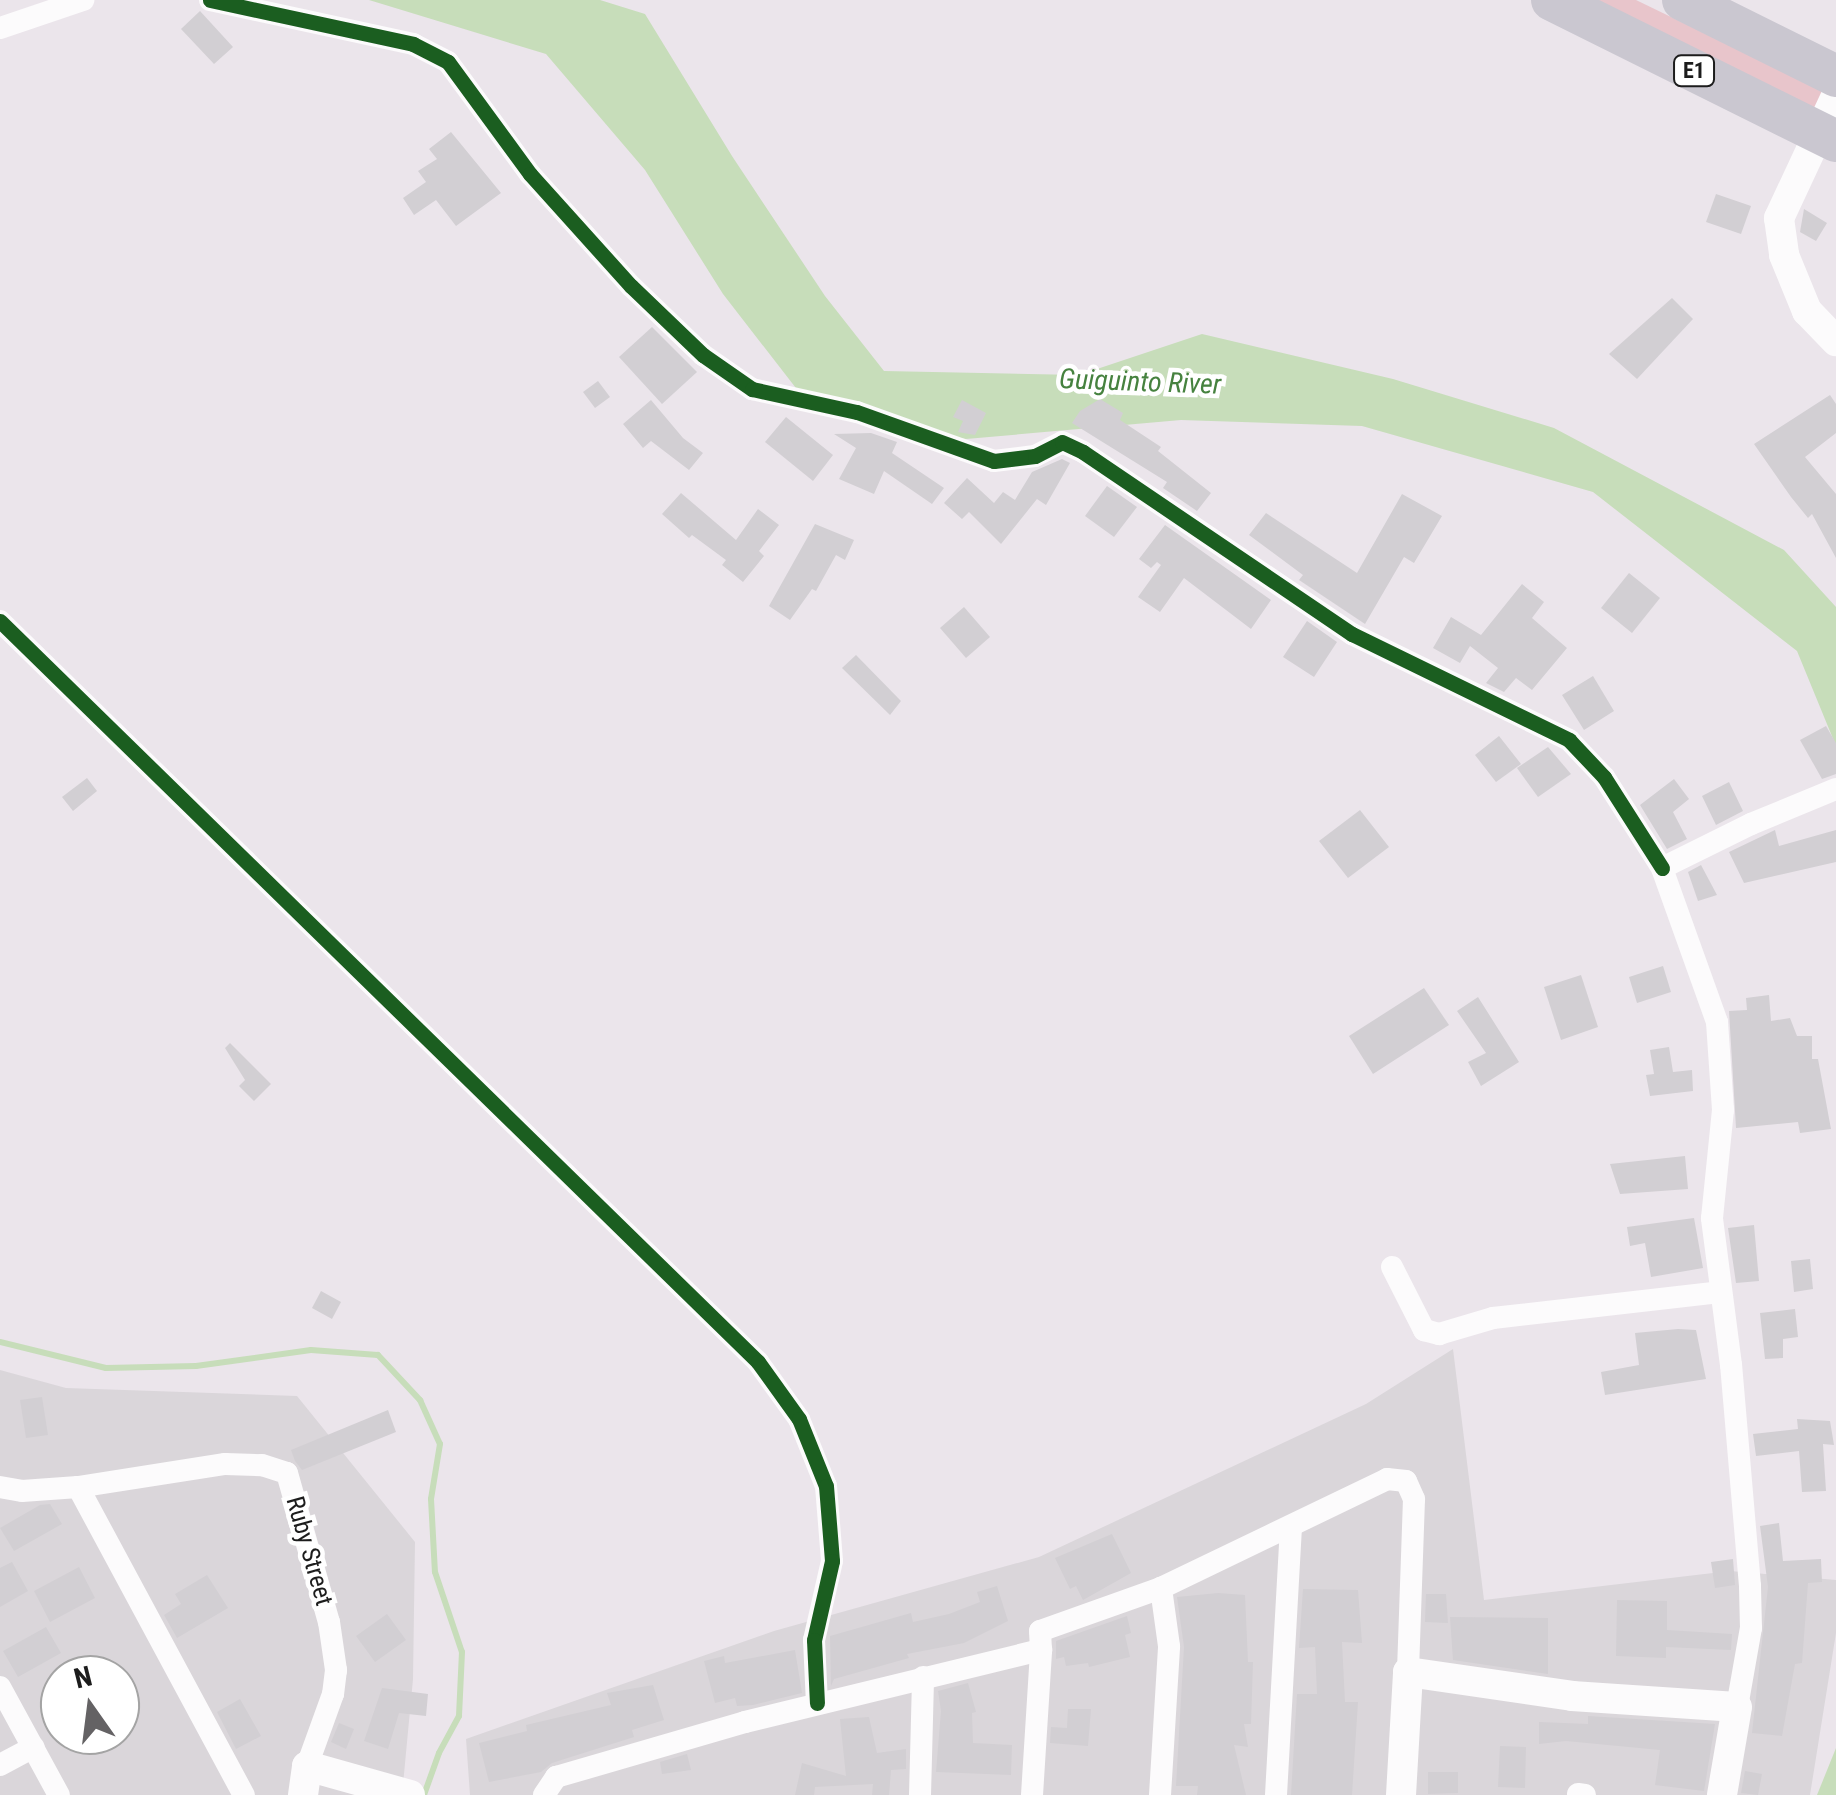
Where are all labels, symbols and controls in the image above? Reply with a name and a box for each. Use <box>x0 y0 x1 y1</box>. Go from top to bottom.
road number: E1 <box>1672 54 1716 88</box>
water label: Guiguinto River <box>1058 362 1222 402</box>
street label: Ruby Street <box>279 1493 339 1609</box>
north arrow <box>40 1655 140 1755</box>
text: N <box>71 1659 95 1695</box>

